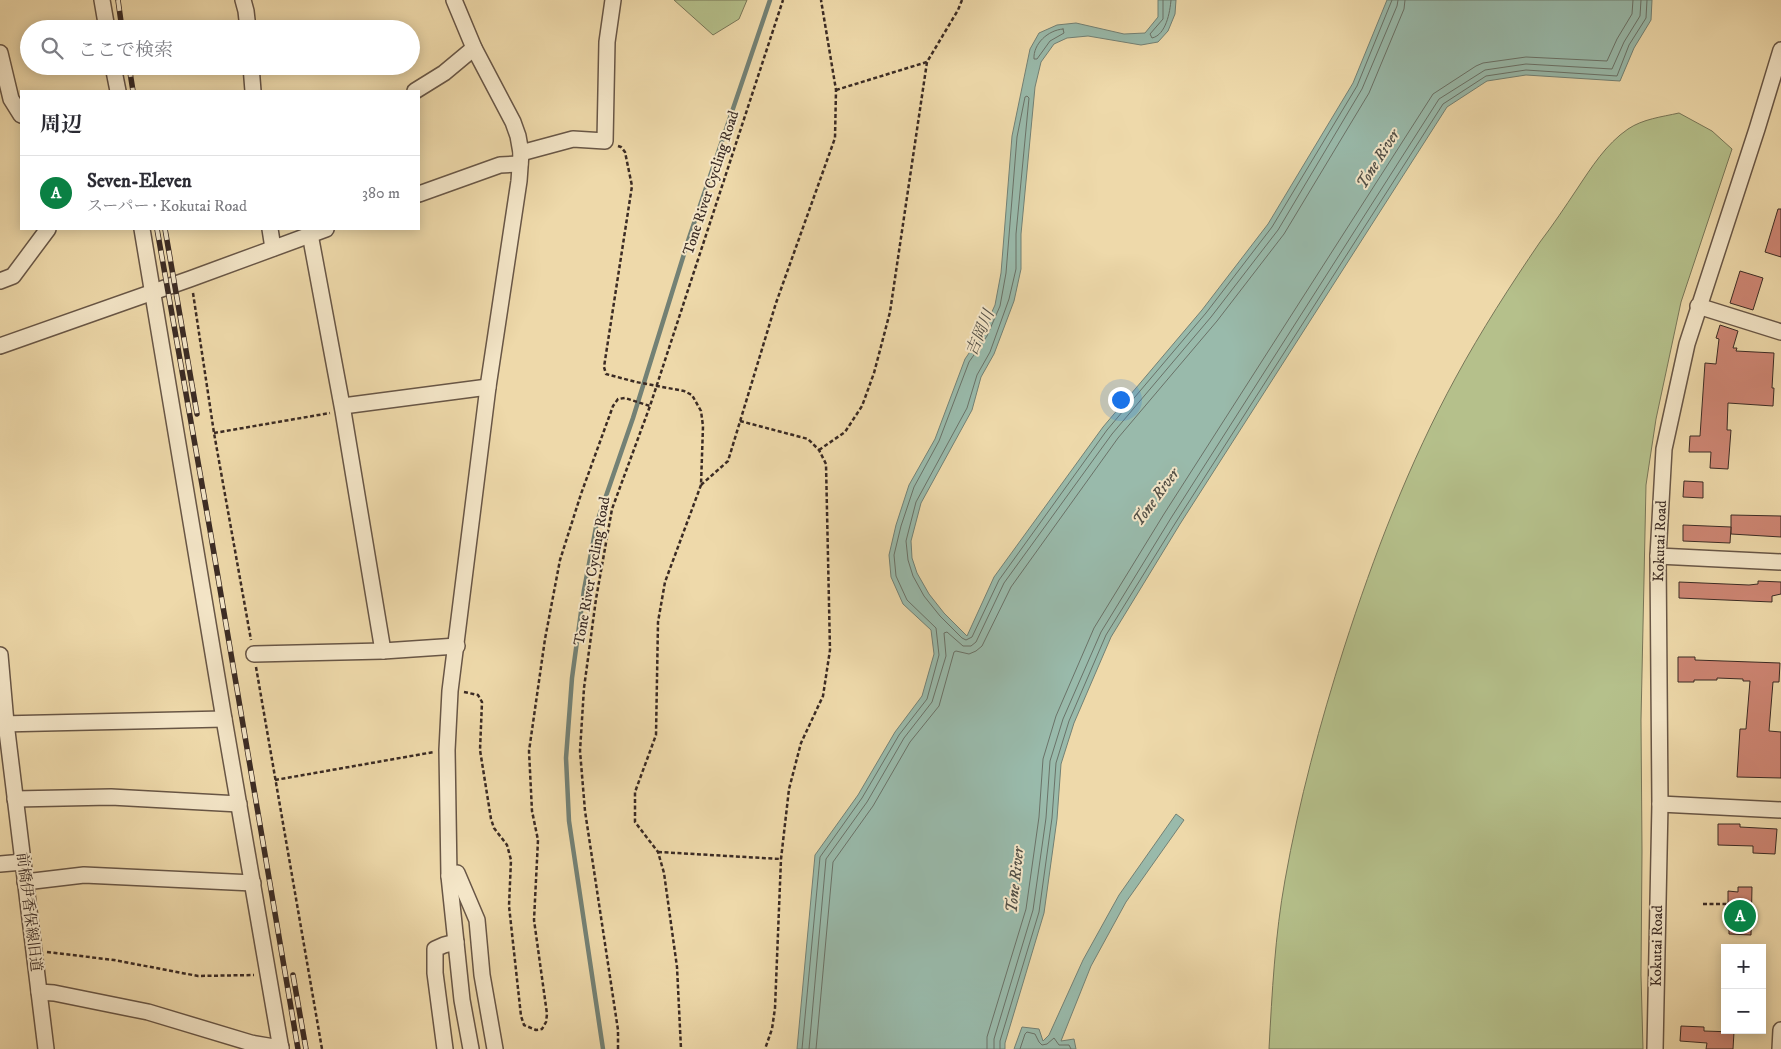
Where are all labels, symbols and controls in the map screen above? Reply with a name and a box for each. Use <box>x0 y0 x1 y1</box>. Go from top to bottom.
search box <box>20 20 420 75</box>
icon: search <box>38 34 66 62</box>
text: ここで検索 <box>78 39 173 62</box>
street label: Tone River Cycling Road <box>679 108 743 258</box>
text: 周辺 <box>40 112 82 138</box>
water label: Tone River <box>1352 125 1405 192</box>
text: Seven-Eleven <box>87 170 192 193</box>
text: A <box>51 183 61 203</box>
text: 380 m <box>362 183 400 203</box>
text: スーパー · Kokutai Road <box>87 196 247 216</box>
water label: 吉岡川 <box>961 305 999 359</box>
your location <box>1108 387 1134 413</box>
water label: Tone River <box>1128 463 1184 530</box>
street label: Tone River Cycling Road <box>570 495 615 647</box>
street label: Kokutai Road <box>1649 499 1671 582</box>
water label: Tone River <box>1002 845 1029 914</box>
street label: 前橋伊香保線旧道 <box>12 851 46 973</box>
pin: A <box>1724 897 1756 935</box>
street label: Kokutai Road <box>1647 905 1667 987</box>
map controls <box>1721 944 1766 1034</box>
button: + <box>1721 944 1766 989</box>
button: − <box>1721 989 1766 1034</box>

